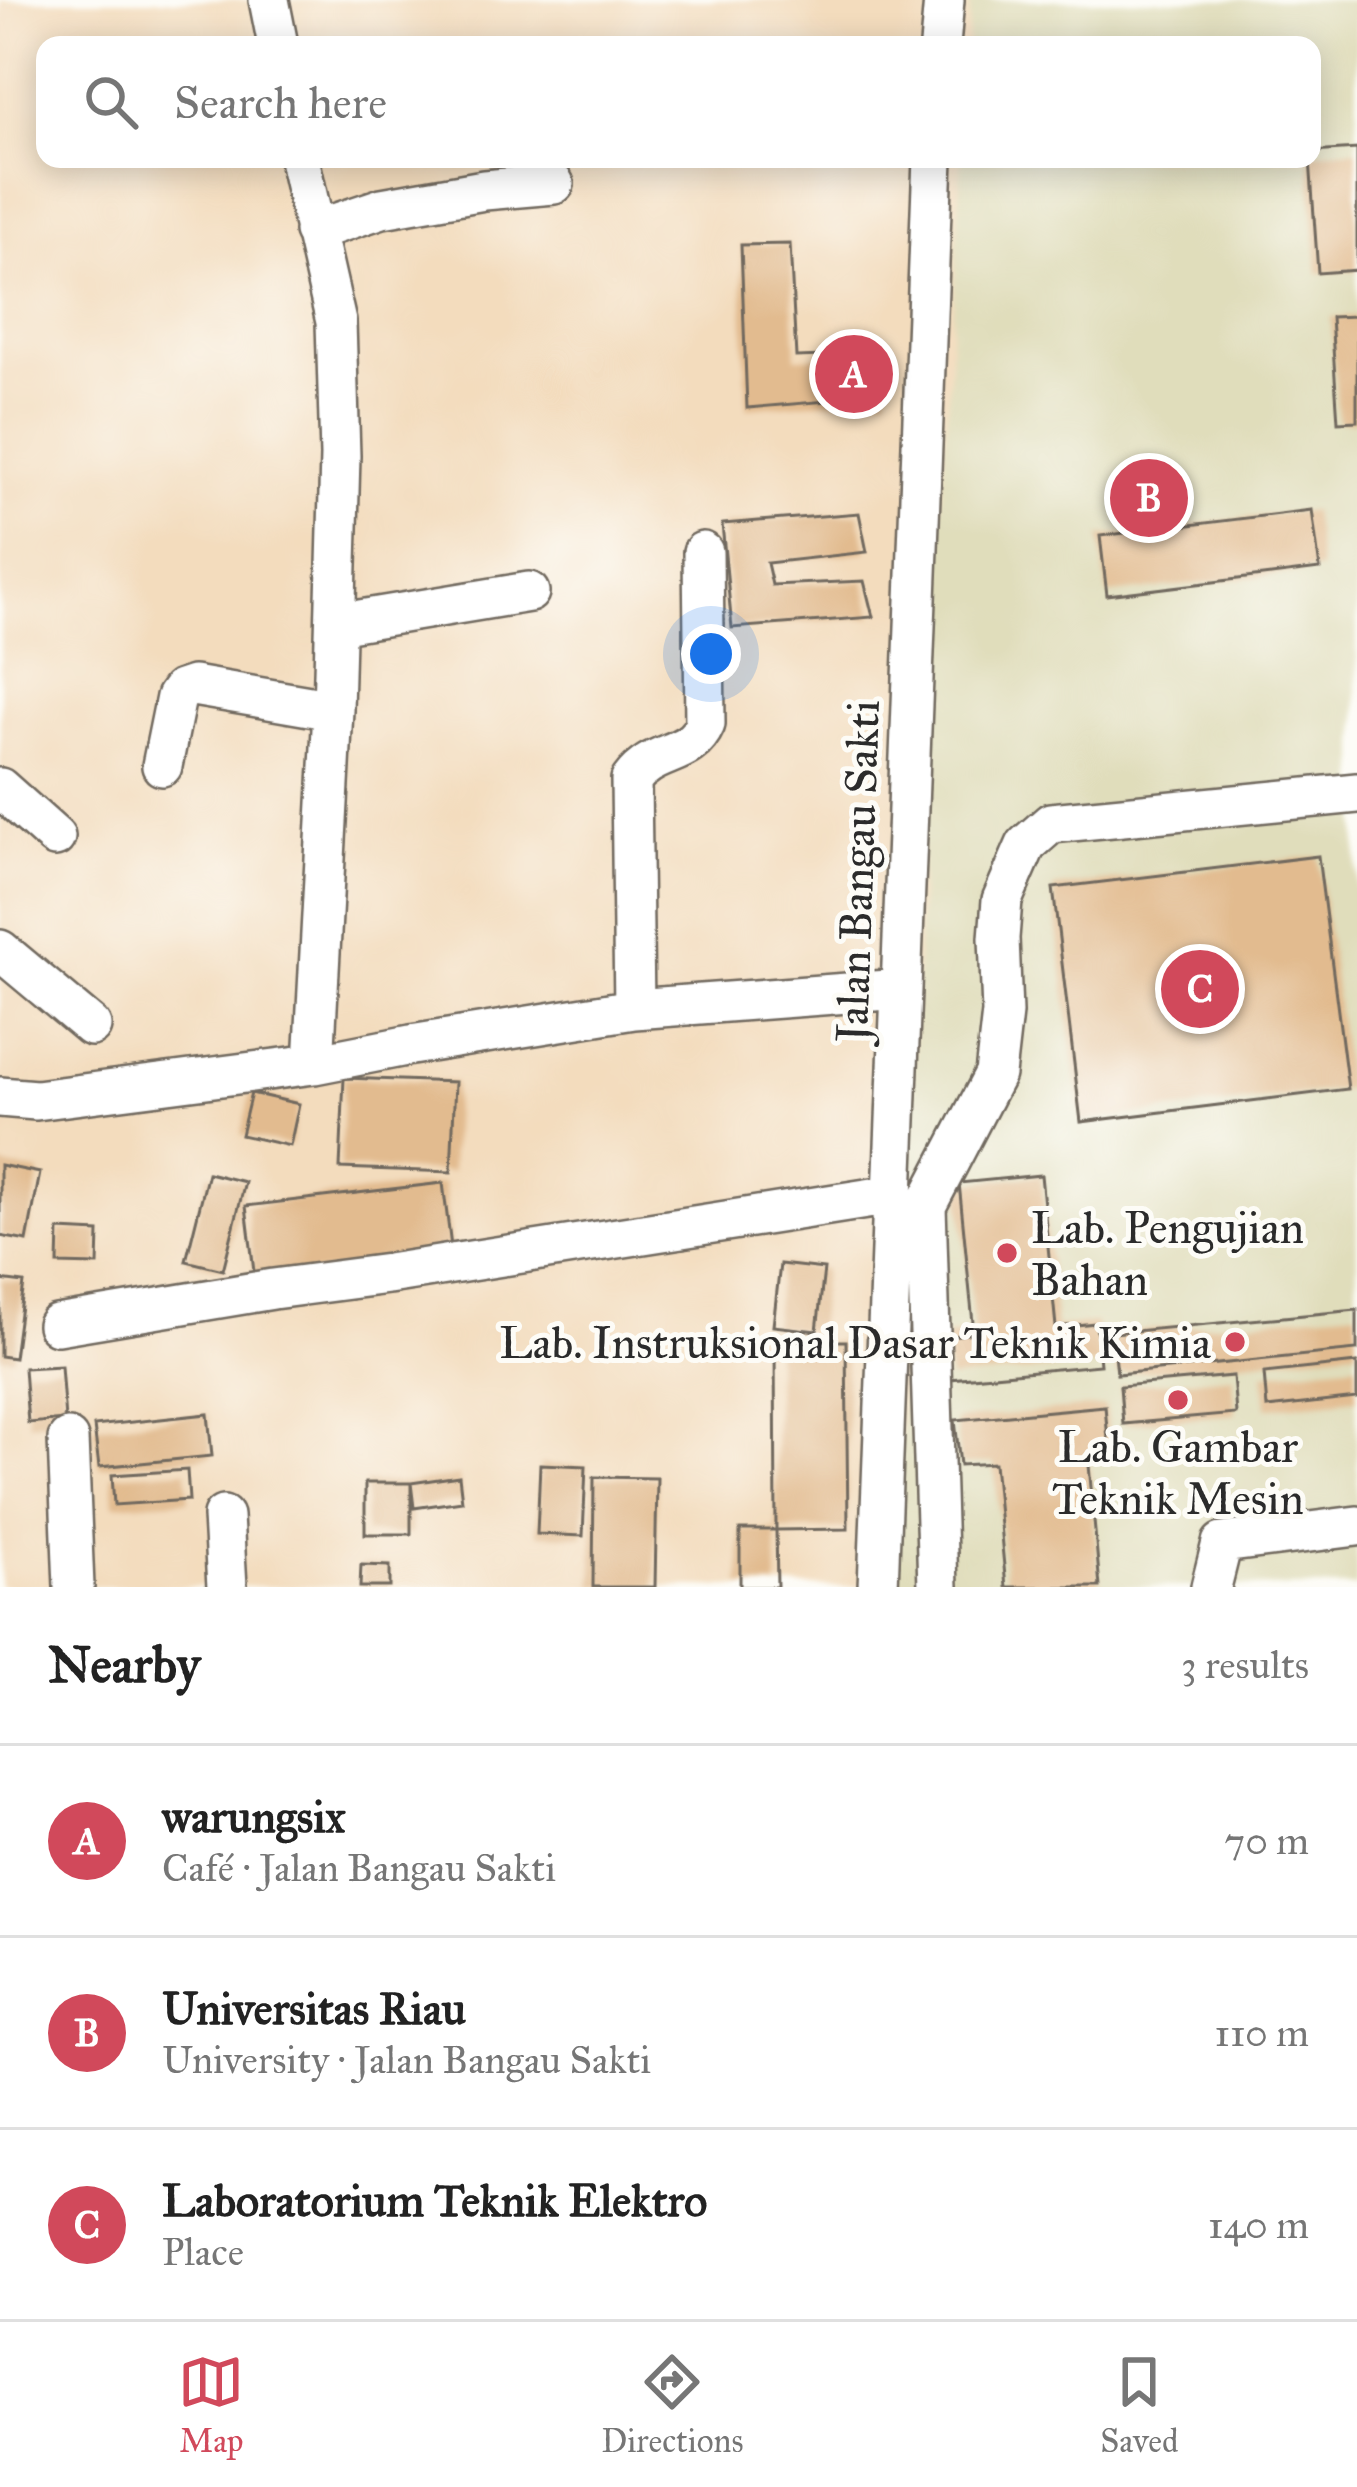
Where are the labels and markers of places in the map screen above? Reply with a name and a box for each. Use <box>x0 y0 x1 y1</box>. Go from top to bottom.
pin: A <box>815 329 893 419</box>
pin: B <box>1110 453 1188 543</box>
pin: C <box>1161 944 1239 1034</box>
place label: Lab. Pengujian Bahan <box>1031 1200 1304 1307</box>
marker: Lab. Pengujian Bahan <box>994 1240 1020 1266</box>
place label: Lab. Instruksional Dasar Teknik Kimia <box>499 1315 1211 1370</box>
marker: Lab. Instruksional Dasar Teknik Kimia <box>1222 1329 1248 1355</box>
marker: Lab. Gambar Teknik Mesin <box>1165 1387 1191 1413</box>
place label: Lab. Gambar Teknik Mesin <box>1052 1419 1304 1526</box>

